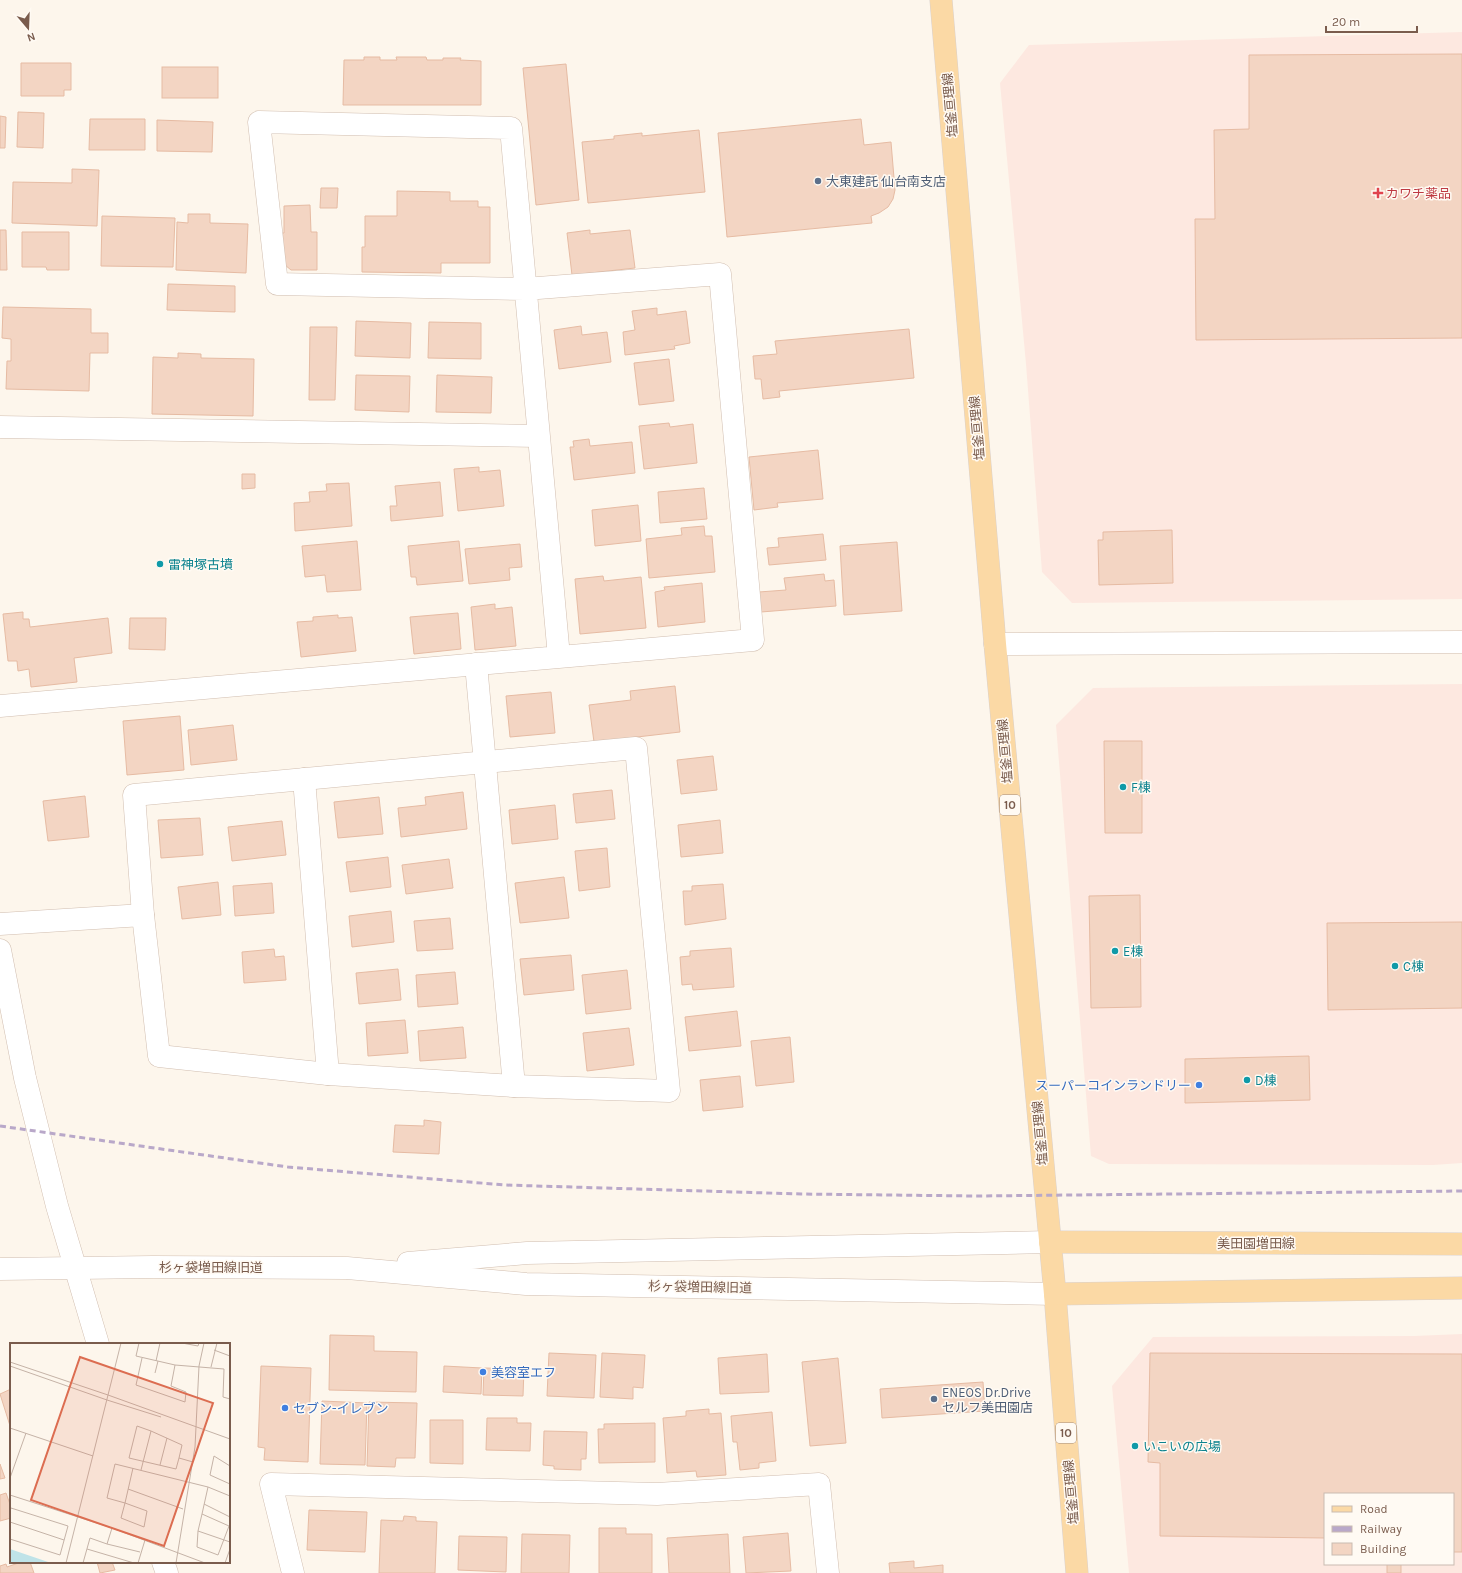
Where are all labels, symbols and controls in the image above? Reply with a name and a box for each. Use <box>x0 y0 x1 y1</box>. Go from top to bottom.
north arrow <box>8 8 48 48</box>
scale bar <box>1326 8 1417 34</box>
text: 20 m <box>1332 15 1360 29</box>
text: N <box>25 30 37 44</box>
street label: 塩釜亘理線 <box>940 72 960 138</box>
place label: 大東建託 仙台南支店 <box>826 174 946 189</box>
marker: 大東建託 仙台南支店 <box>813 176 823 186</box>
place label: カワチ薬品 <box>1386 186 1451 201</box>
marker: カワチ薬品 <box>1373 188 1383 198</box>
street label: 塩釜亘理線 <box>967 395 987 461</box>
place label: 雷神塚古墳 <box>168 557 233 572</box>
marker: 雷神塚古墳 <box>155 559 165 569</box>
street label: 塩釜亘理線 <box>995 718 1015 784</box>
place label: F棟 <box>1131 780 1151 795</box>
marker: F棟 <box>1118 782 1128 792</box>
road number: 10 <box>1000 795 1020 815</box>
place label: E棟 <box>1123 944 1143 959</box>
marker: E棟 <box>1110 946 1120 956</box>
place label: C棟 <box>1403 959 1424 974</box>
marker: C棟 <box>1390 961 1400 971</box>
place label: D棟 <box>1255 1073 1277 1088</box>
marker: D棟 <box>1242 1075 1252 1085</box>
place label: スーパーコインランドリー <box>1035 1078 1191 1093</box>
marker: スーパーコインランドリー <box>1194 1080 1204 1090</box>
street label: 塩釜亘理線 <box>1030 1100 1050 1166</box>
street label: 美田園増田線 <box>1217 1236 1295 1251</box>
street label: 杉ヶ袋増田線旧道 <box>159 1260 263 1275</box>
street label: 杉ヶ袋増田線旧道 <box>648 1279 752 1295</box>
inset map <box>10 1343 230 1563</box>
place label: 美容室エフ <box>491 1365 556 1380</box>
marker: 美容室エフ <box>478 1367 488 1377</box>
place label: ENEOS Dr.Drive セルフ美田園店 <box>942 1385 1033 1415</box>
marker: ENEOS Dr.Drive セルフ美田園店 <box>929 1394 939 1404</box>
place label: セブン-イレブン <box>293 1401 389 1416</box>
marker: セブン-イレブン <box>280 1403 290 1413</box>
road number: 10 <box>1056 1423 1076 1443</box>
place label: いこいの広場 <box>1143 1439 1221 1454</box>
marker: いこいの広場 <box>1130 1441 1140 1451</box>
street label: 塩釜亘理線 <box>1061 1459 1081 1525</box>
legend <box>1324 1493 1454 1565</box>
text: Road <box>1360 1502 1388 1516</box>
text: Railway <box>1360 1522 1402 1536</box>
text: Building <box>1360 1542 1407 1556</box>

